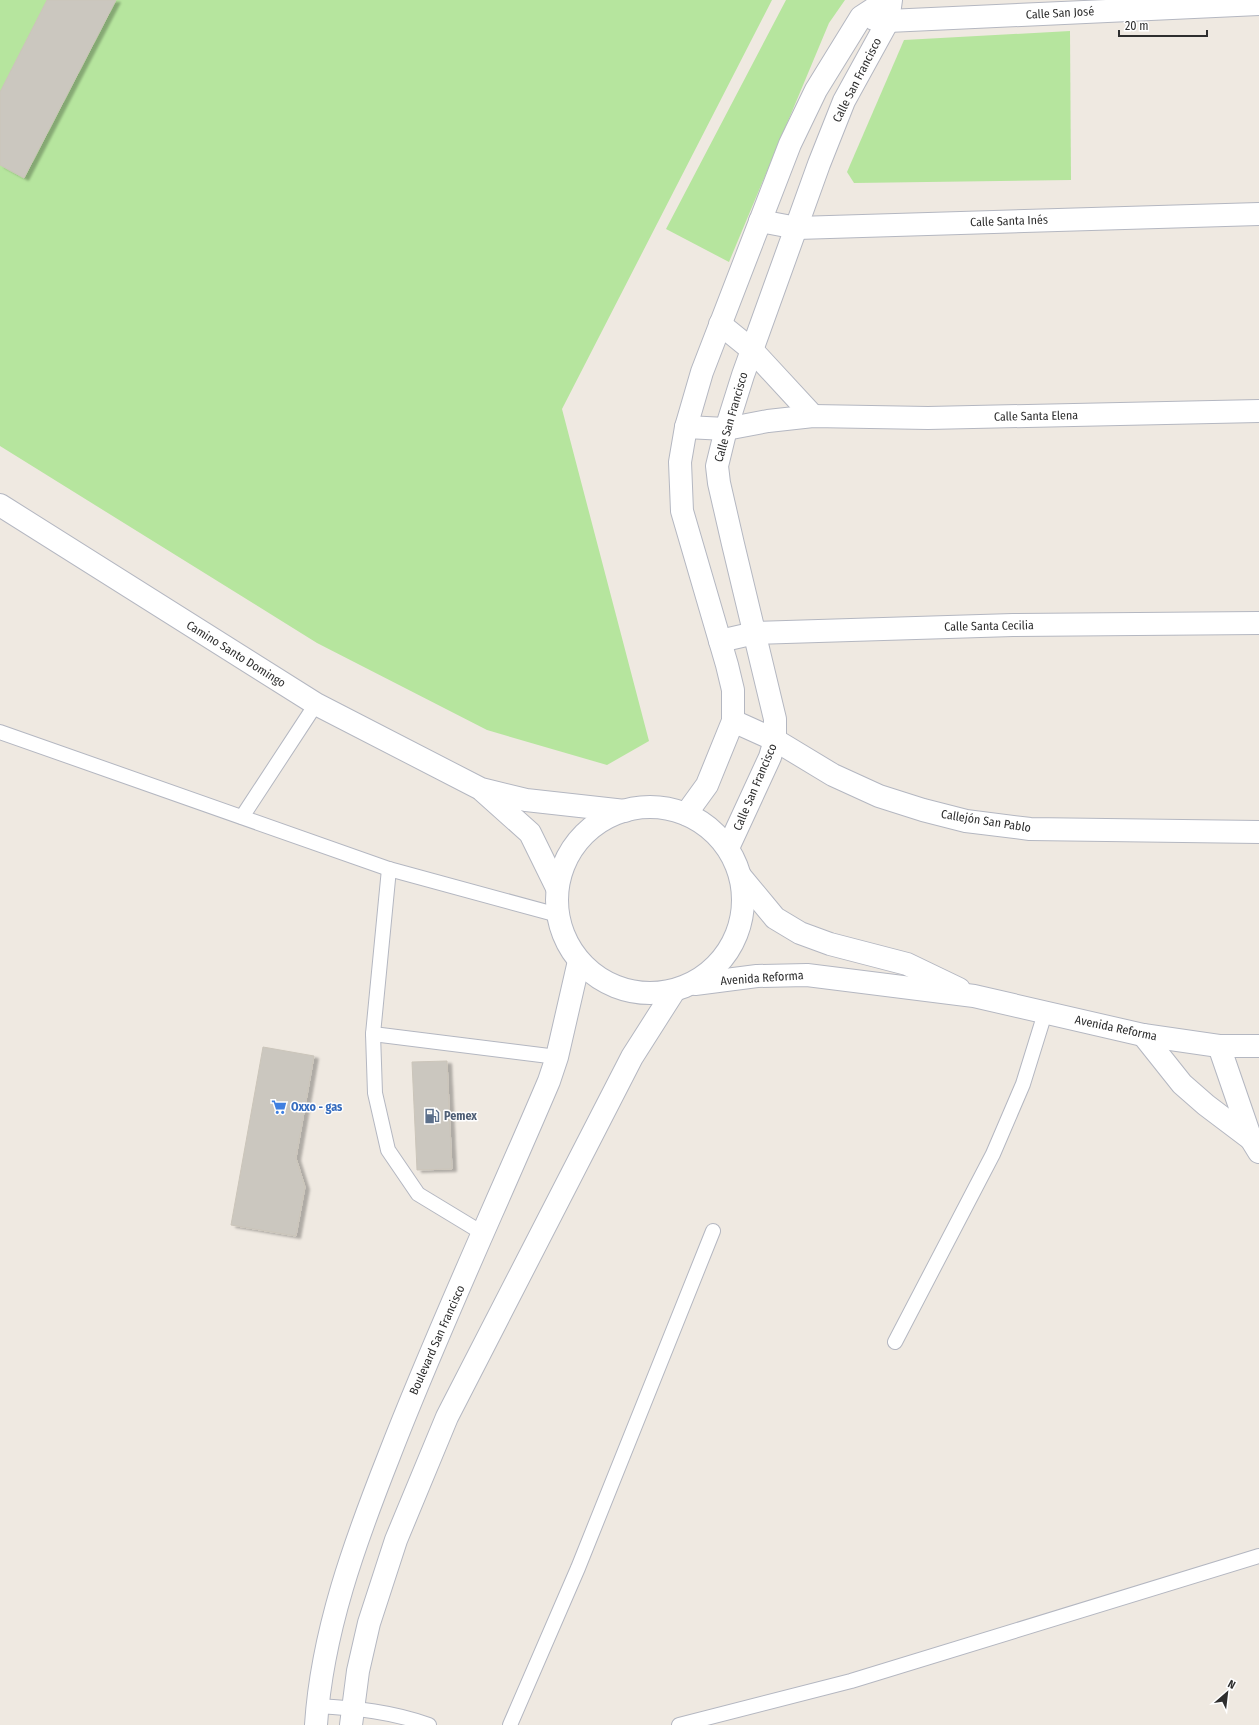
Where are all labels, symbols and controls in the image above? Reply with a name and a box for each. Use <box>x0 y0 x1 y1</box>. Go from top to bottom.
street label: Calle San José <box>1025 4 1095 22</box>
scale bar <box>1119 12 1207 38</box>
text: 20 m <box>1125 19 1149 33</box>
street label: Calle San Francisco <box>830 35 884 125</box>
street label: Calle Santa Inés <box>970 213 1048 229</box>
street label: Calle San Francisco <box>711 370 751 464</box>
street label: Calle Santa Elena <box>994 408 1078 424</box>
street label: Camino Santo Domingo <box>184 618 288 690</box>
street label: Calle Santa Cecilia <box>944 618 1034 634</box>
street label: Calle San Francisco <box>730 741 780 833</box>
street label: Callejón San Pablo <box>940 807 1032 835</box>
street label: Avenida Reforma <box>720 968 804 988</box>
street label: Avenida Reforma <box>1074 1012 1158 1044</box>
supermarket icon: Oxxo - gas <box>270 1098 288 1116</box>
place label: Oxxo - gas <box>291 1100 343 1114</box>
fuel station icon: Pemex <box>423 1107 441 1125</box>
place label: Pemex <box>444 1109 477 1123</box>
street label: Boulevard San Francisco <box>406 1283 468 1397</box>
north arrow <box>1207 1673 1247 1713</box>
text: N <box>1225 1677 1237 1692</box>

